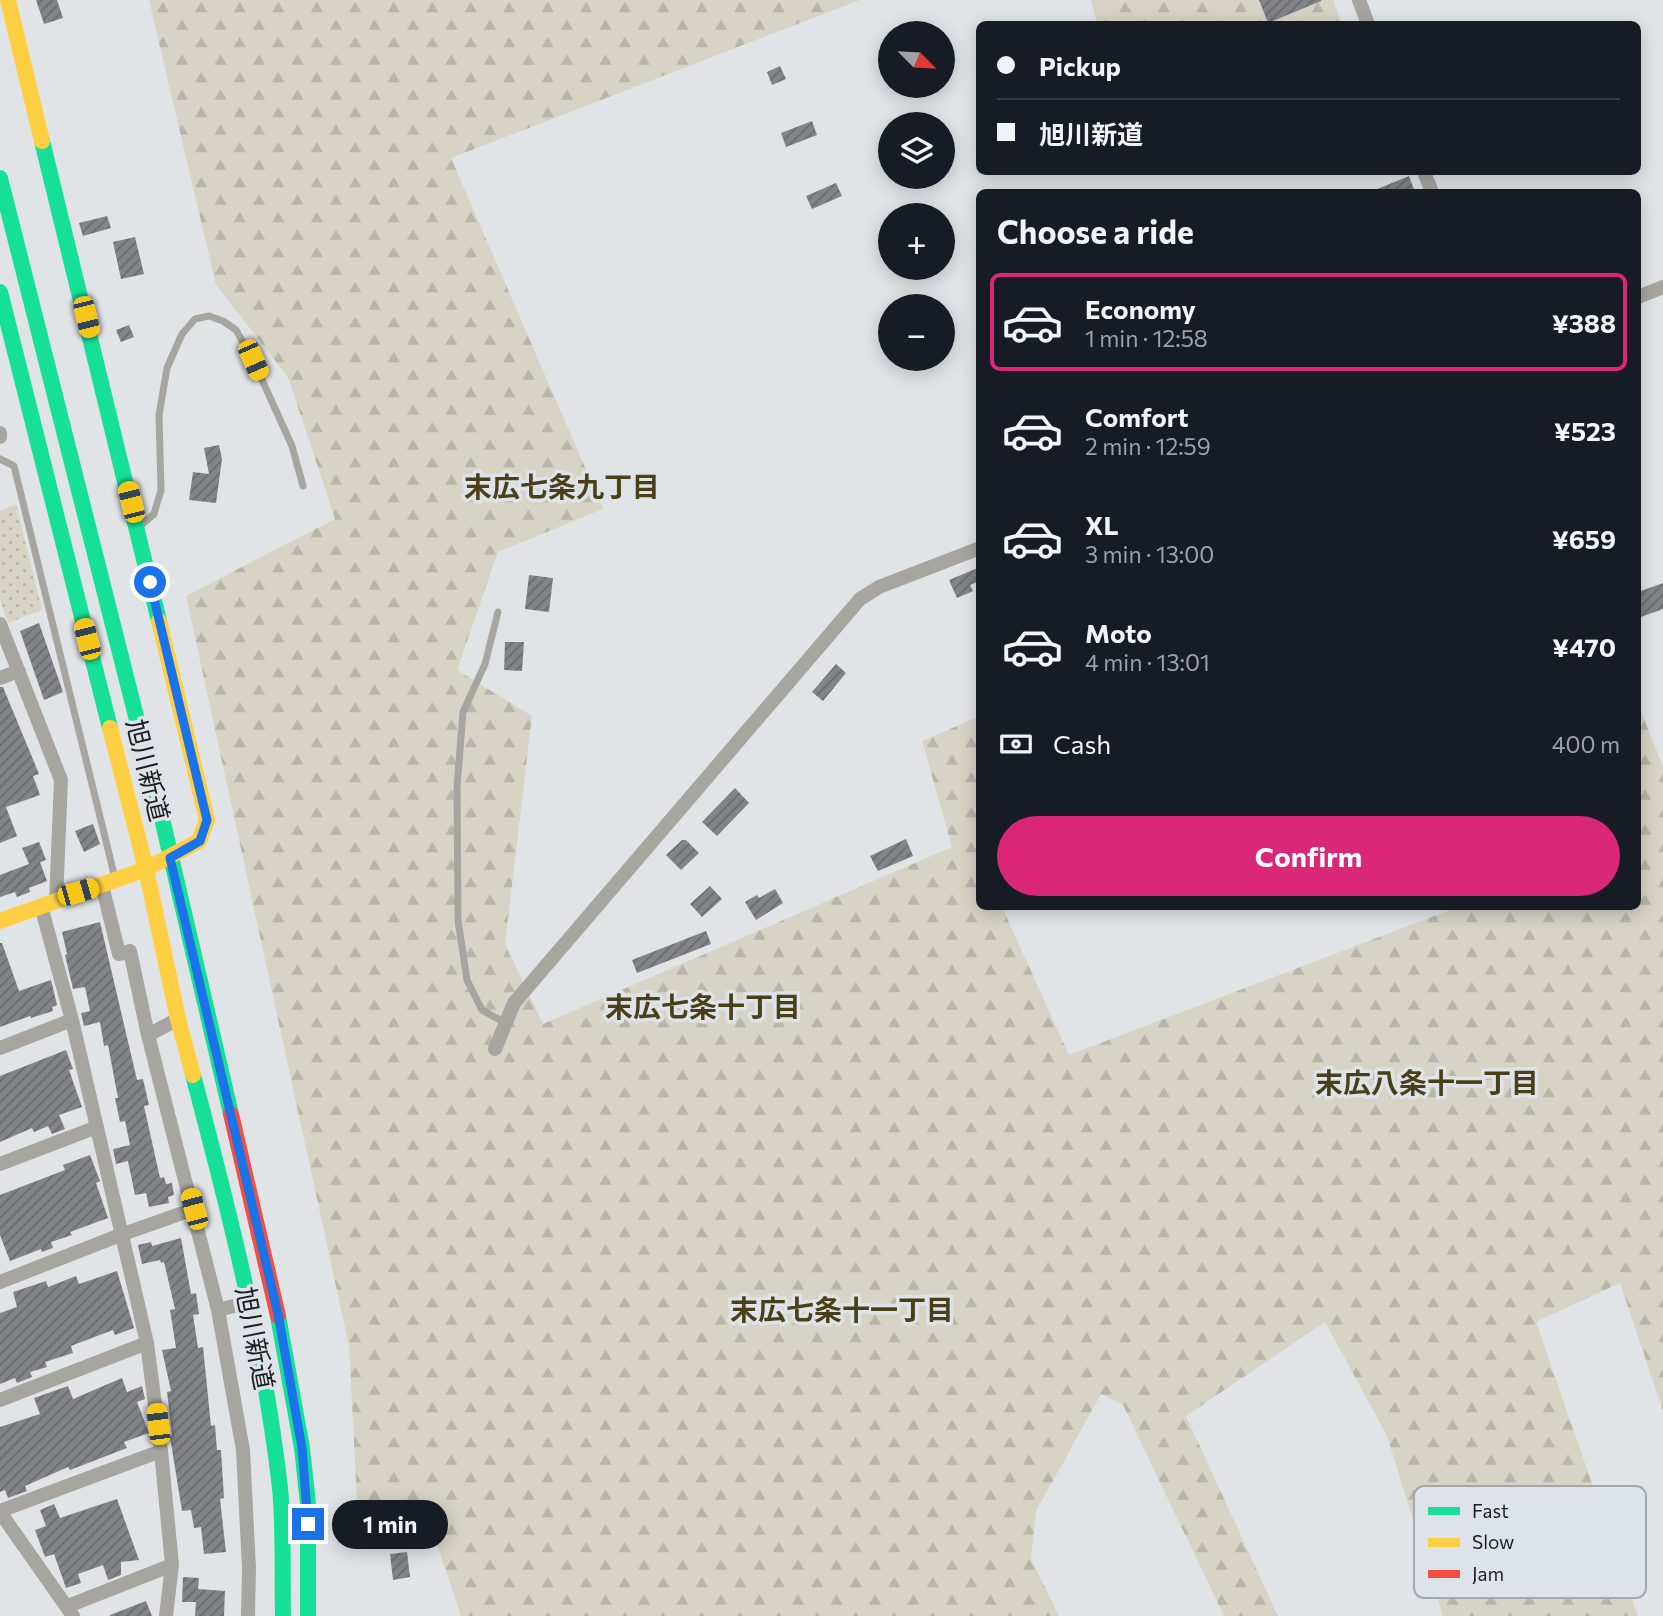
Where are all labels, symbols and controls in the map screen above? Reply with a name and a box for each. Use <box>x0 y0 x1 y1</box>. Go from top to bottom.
north arrow <box>878 21 956 98</box>
map controls <box>878 21 955 371</box>
text: Pickup <box>1039 50 1121 81</box>
button: layers <box>878 112 955 189</box>
text: 旭川新道 <box>1039 118 1143 149</box>
button: + <box>878 203 955 280</box>
text: Choose a ride <box>997 211 1194 251</box>
icon: car <box>1001 291 1064 354</box>
text: Economy <box>1085 293 1196 324</box>
car <box>71 294 102 340</box>
button: − <box>878 294 955 371</box>
text: ¥388 <box>1552 307 1616 338</box>
text: 1 min · 12:58 <box>1085 324 1208 352</box>
car <box>235 337 272 383</box>
icon: car <box>1001 399 1064 462</box>
text: Comfort <box>1085 401 1188 432</box>
text: ¥523 <box>1554 415 1616 446</box>
text: 2 min · 12:59 <box>1085 432 1211 460</box>
district label: 末広七条九丁目 <box>464 469 660 503</box>
car <box>116 479 147 525</box>
icon: car <box>1001 507 1064 570</box>
text: XL <box>1085 509 1119 540</box>
text: ¥659 <box>1552 523 1616 554</box>
text: 3 min · 13:00 <box>1085 540 1214 568</box>
route start <box>134 566 166 598</box>
icon: car <box>1001 615 1064 678</box>
car <box>72 616 103 662</box>
text: Moto <box>1085 617 1152 648</box>
text: ¥470 <box>1552 631 1616 662</box>
text: 4 min · 13:01 <box>1085 648 1210 676</box>
street label: 旭川新道 <box>121 716 177 824</box>
icon: cash <box>997 725 1035 763</box>
text: Cash <box>1053 728 1111 759</box>
text: 400 m <box>1552 730 1620 758</box>
button: Confirm <box>997 816 1620 896</box>
car <box>55 876 102 908</box>
district label: 末広七条十丁目 <box>605 989 801 1023</box>
district label: 末広八条十一丁目 <box>1315 1065 1539 1099</box>
car <box>179 1186 210 1232</box>
street label: 旭川新道 <box>231 1284 281 1392</box>
district label: 末広七条十一丁目 <box>730 1292 954 1326</box>
car <box>146 1402 171 1446</box>
legend <box>1414 1486 1646 1598</box>
text: Fast <box>1472 1499 1509 1522</box>
callout: 1 min <box>332 1500 448 1548</box>
route end <box>292 1508 324 1540</box>
text: 1 min <box>363 1510 417 1538</box>
text: Slow <box>1472 1530 1514 1553</box>
text: Jam <box>1472 1562 1504 1585</box>

